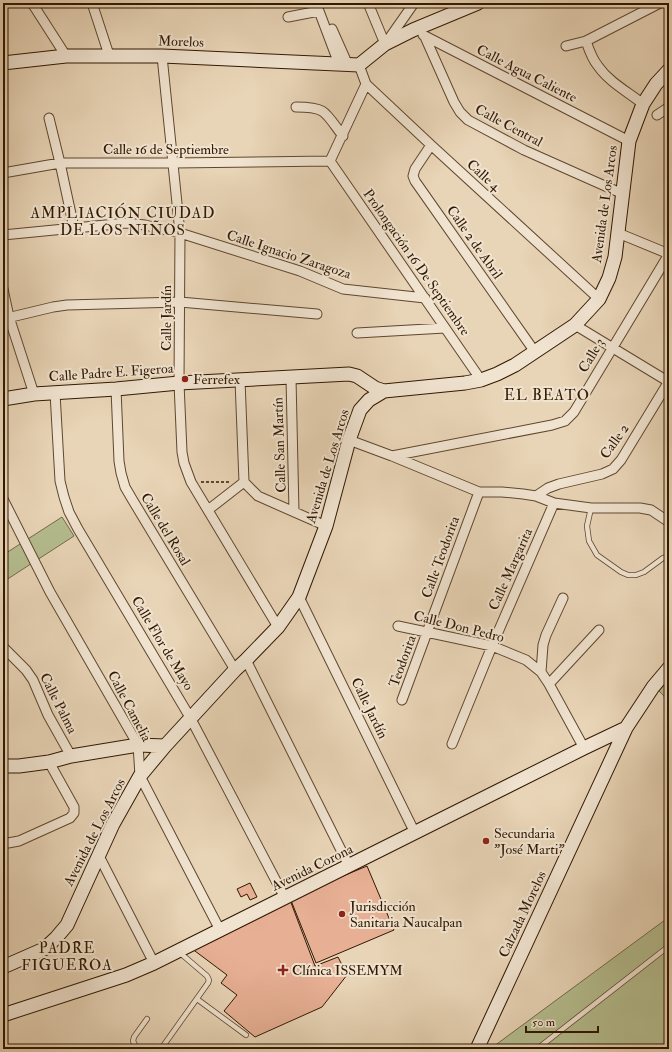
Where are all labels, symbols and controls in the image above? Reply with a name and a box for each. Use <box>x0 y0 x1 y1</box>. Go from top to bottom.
street label: Morelos <box>158 32 205 51</box>
street label: Calle Agua Caliente <box>474 41 580 106</box>
street label: Calle Central <box>472 101 546 151</box>
street label: Calle 16 de Septiembre <box>103 141 229 159</box>
street label: Avenida de Los Arcos <box>588 144 621 265</box>
street label: Calle 4 <box>463 156 505 196</box>
street label: Prolongación 16 De Septiembre <box>359 186 474 339</box>
district label: AMPLIACIÓN CIUDAD DE LOS NIÑOS <box>30 202 215 240</box>
street label: Calle 2 de Abril <box>443 202 506 283</box>
street label: Calle Ignacio Zaragoza <box>225 226 353 283</box>
street label: Calle Jardín <box>158 285 175 351</box>
street label: Calle 3 <box>575 335 608 376</box>
street label: Calle Padre E. Figeroa <box>48 360 174 385</box>
place label: Ferrefex <box>193 371 241 388</box>
marker: Ferrefex <box>180 374 190 384</box>
district label: EL BEATO <box>504 386 590 405</box>
street label: Calle San Martín <box>269 397 290 493</box>
street label: Avenida de Los Arcos <box>302 407 353 526</box>
street label: Calle 2 <box>596 420 633 462</box>
street label: Calle del Rosal <box>137 490 194 569</box>
street label: Calle Teodorita <box>418 514 463 600</box>
street label: Calle Margarita <box>485 525 536 613</box>
street label: Calle Flor de Mayo <box>127 593 197 694</box>
street label: Calle Don Pedro <box>412 607 506 646</box>
street label: Teodorita <box>385 633 420 689</box>
street label: Calle Camelia <box>104 668 155 745</box>
street label: Calle Palma <box>36 670 81 737</box>
street label: Calle Jardín <box>347 675 392 742</box>
street label: Avenida de Los Arcos <box>60 775 129 890</box>
place label: Secundaria "José Marti" <box>494 825 565 858</box>
marker: Secundaria "José Marti" <box>481 836 491 846</box>
street label: Avenida Corona <box>268 840 356 895</box>
street label: Calzada Morelos <box>495 868 550 960</box>
place label: Jurisdicción Sanitaria Naucalpan <box>349 898 463 932</box>
marker: Jurisdicción Sanitaria Naucalpan <box>337 909 347 919</box>
district label: PADRE FIGUEROA <box>21 939 113 975</box>
place label: Clínica ISSEMYM <box>292 962 403 979</box>
marker: Clínica ISSEMYM <box>277 964 289 976</box>
scale bar <box>526 1008 598 1034</box>
text: 50 m <box>532 1015 556 1030</box>

